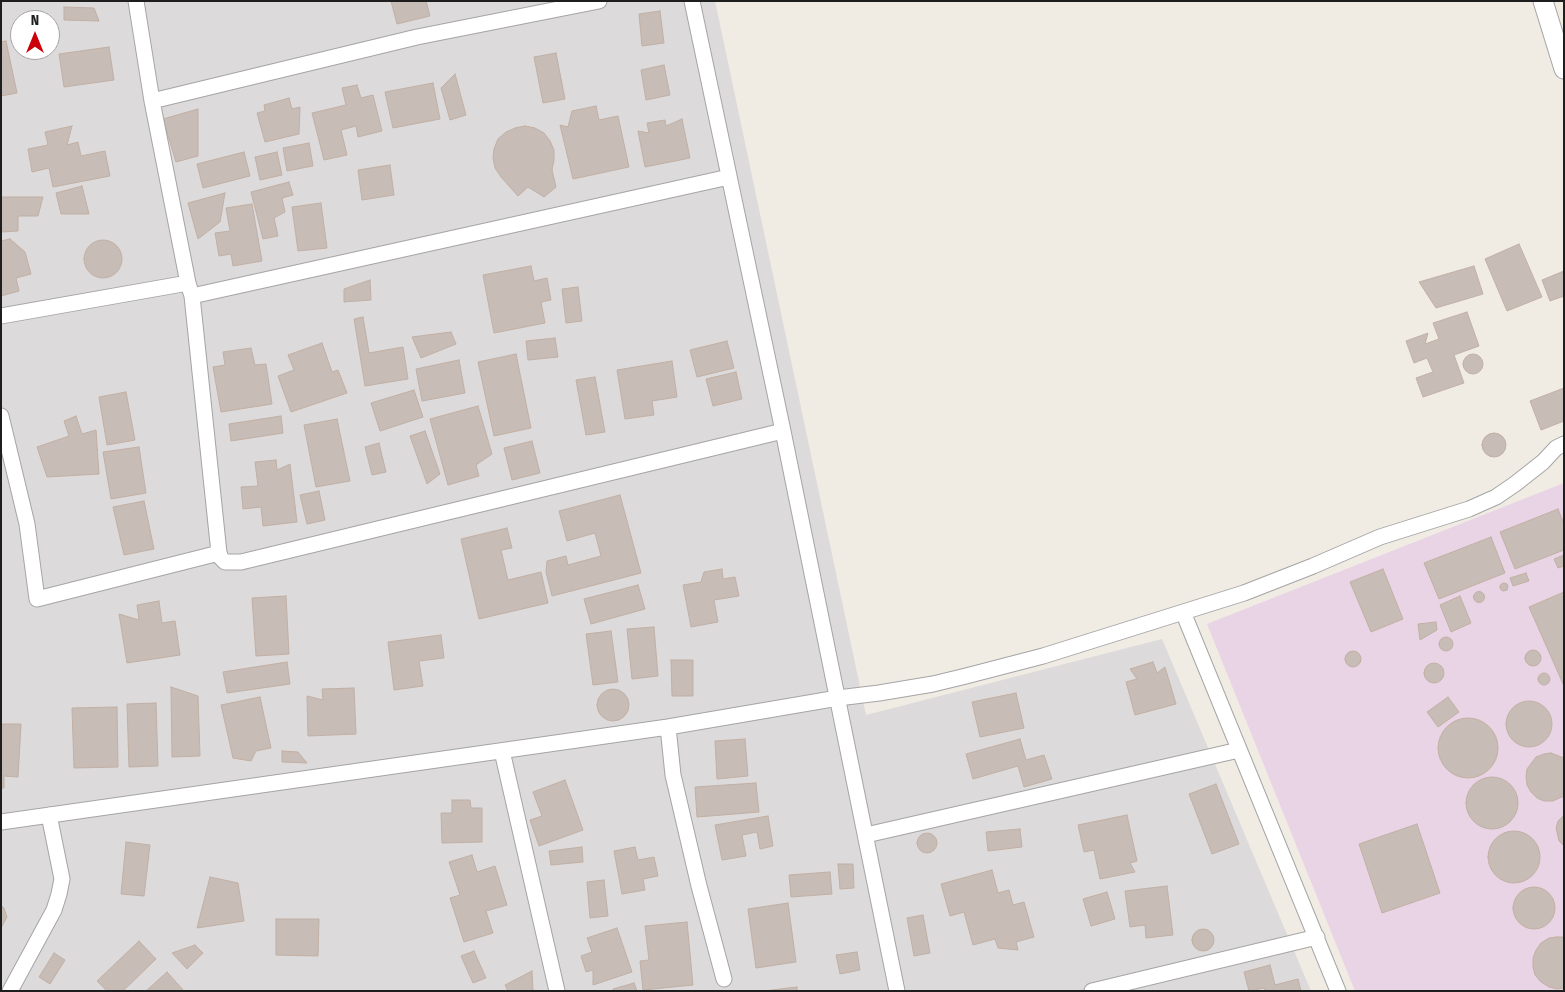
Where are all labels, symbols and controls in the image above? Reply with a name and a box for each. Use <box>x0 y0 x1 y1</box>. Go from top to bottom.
north arrow <box>10 10 60 60</box>
text: N <box>31 12 39 29</box>

